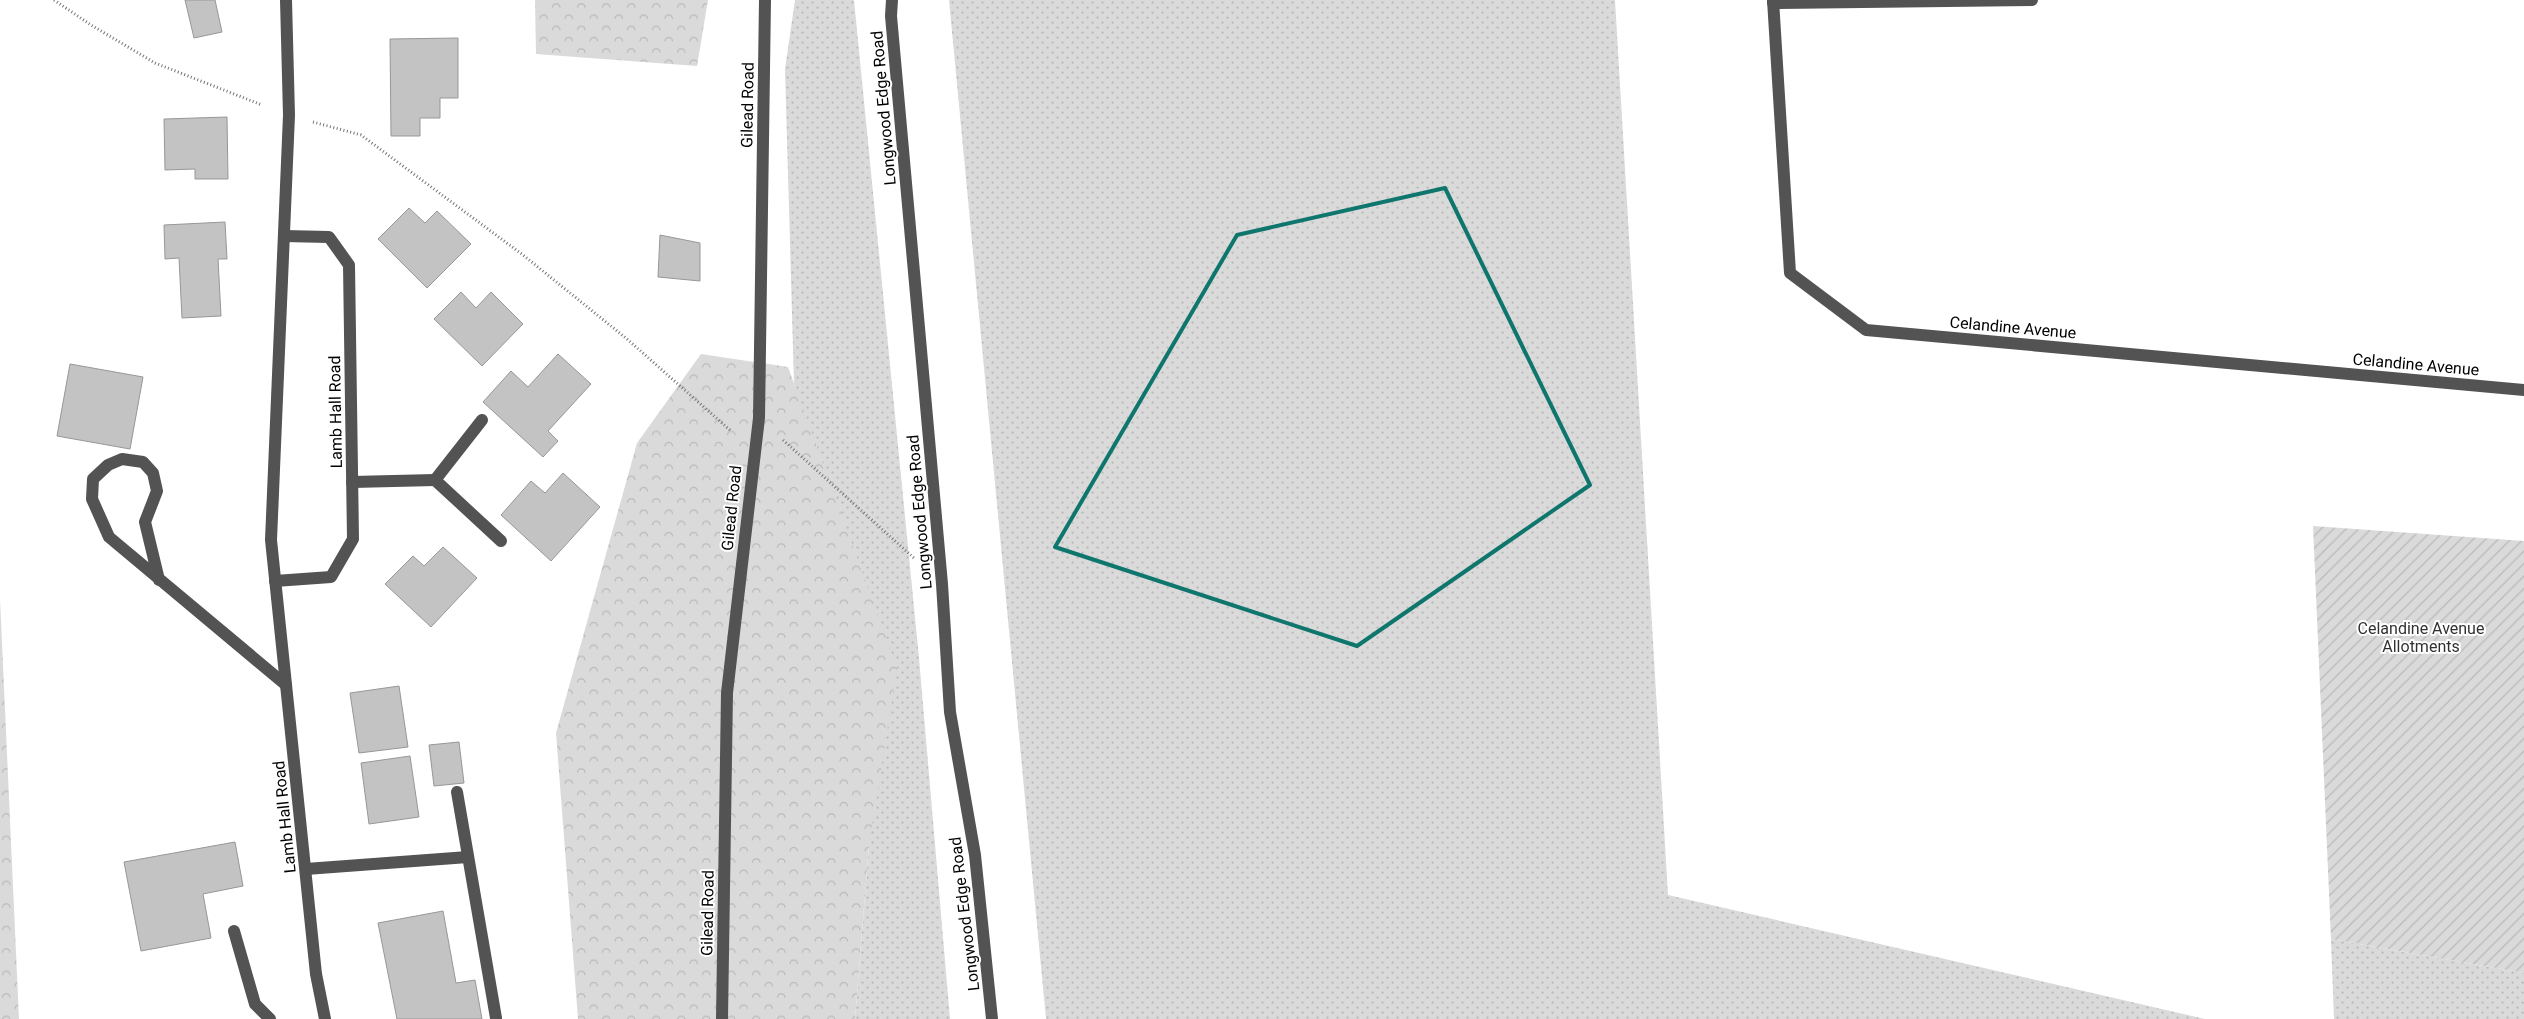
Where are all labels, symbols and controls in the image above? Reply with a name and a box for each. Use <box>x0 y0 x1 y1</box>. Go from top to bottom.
street label: Longwood Edge Road <box>867 30 900 186</box>
street label: Gilead Road <box>737 62 758 148</box>
street label: Celandine Avenue <box>1949 313 2077 342</box>
street label: Celandine Avenue <box>2352 350 2480 379</box>
street label: Lamb Hall Road <box>325 355 346 469</box>
street label: Longwood Edge Road <box>903 434 936 590</box>
street label: Gilead Road <box>718 465 745 552</box>
park label: Celandine Avenue Allotments <box>2358 619 2484 656</box>
street label: Lamb Hall Road <box>269 760 300 874</box>
street label: Longwood Edge Road <box>946 836 983 992</box>
street label: Gilead Road <box>697 870 718 956</box>

